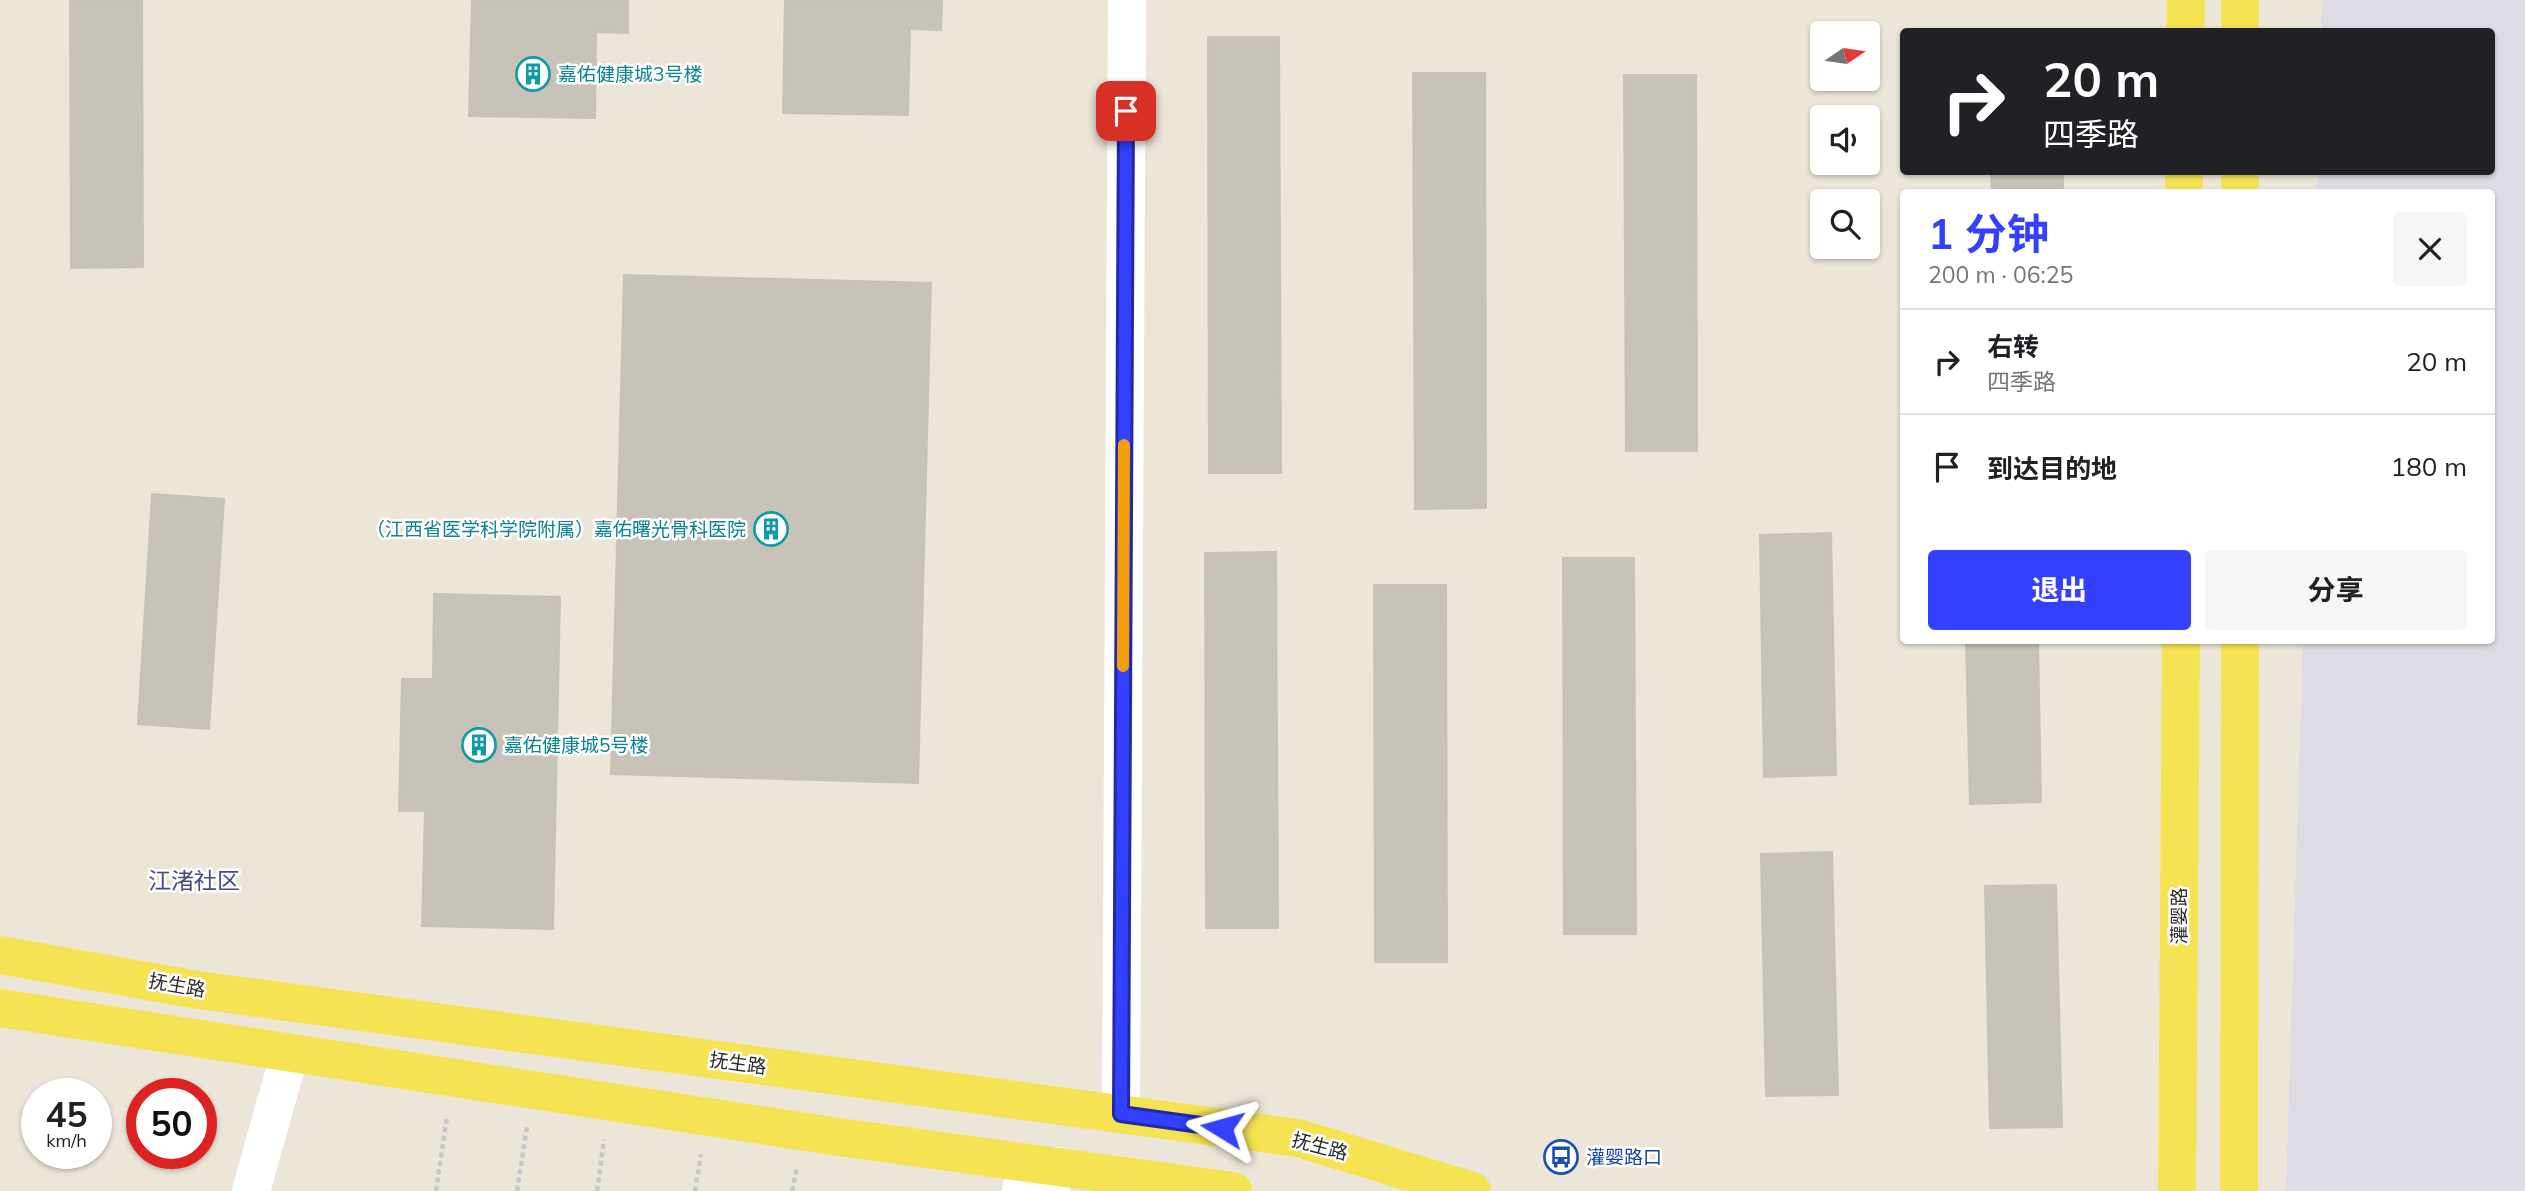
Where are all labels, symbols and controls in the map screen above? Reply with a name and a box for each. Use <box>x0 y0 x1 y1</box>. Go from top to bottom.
north arrow <box>1810 21 1880 91</box>
map controls <box>1810 21 1880 259</box>
text: 20 m <box>2043 48 2159 109</box>
building icon: 嘉佑健康城3号楼 <box>514 55 552 93</box>
icon: right <box>1928 56 2019 147</box>
place label: 嘉佑健康城3号楼 <box>558 62 702 86</box>
pin <box>1096 81 1156 141</box>
icon: arrive <box>1107 92 1145 130</box>
button: sound <box>1810 105 1880 175</box>
text: 四季路 <box>2043 114 2139 154</box>
button: search <box>1810 189 1880 259</box>
text: 1 分钟 <box>1928 207 2049 260</box>
button: close <box>2393 212 2467 286</box>
text: 200 m · 06:25 <box>1928 260 2073 289</box>
text: 右转 <box>1987 330 2039 363</box>
icon: right <box>1928 343 1966 381</box>
text: 20 m <box>2406 345 2467 378</box>
text: 四季路 <box>1987 367 2056 396</box>
icon: arrive <box>1928 448 1966 486</box>
text: 180 m <box>2391 450 2467 483</box>
text: 到达目的地 <box>1987 452 2117 485</box>
building icon: （江西省医学科学院附属）嘉佑曙光骨科医院 <box>752 510 790 548</box>
place label: （江西省医学科学院附属）嘉佑曙光骨科医院 <box>366 517 746 541</box>
button: 退出 <box>1928 550 2191 630</box>
button: 分享 <box>2205 550 2467 630</box>
building icon: 嘉佑健康城5号楼 <box>460 726 498 764</box>
place label: 嘉佑健康城5号楼 <box>504 733 648 757</box>
district label: 江渚社区 <box>148 866 240 895</box>
street label: 灌婴路 <box>2167 887 2191 945</box>
street label: 抚生路 <box>147 968 207 1002</box>
street label: 抚生路 <box>708 1047 768 1079</box>
speed limit sign: 50 <box>126 1078 217 1169</box>
position arrow <box>1185 1091 1259 1165</box>
text: 45 <box>45 1092 88 1136</box>
street label: 抚生路 <box>1289 1127 1351 1165</box>
text: km/h <box>46 1129 87 1152</box>
bus stop icon: 灌婴路口 <box>1542 1138 1580 1176</box>
place label: 灌婴路口 <box>1586 1145 1662 1169</box>

